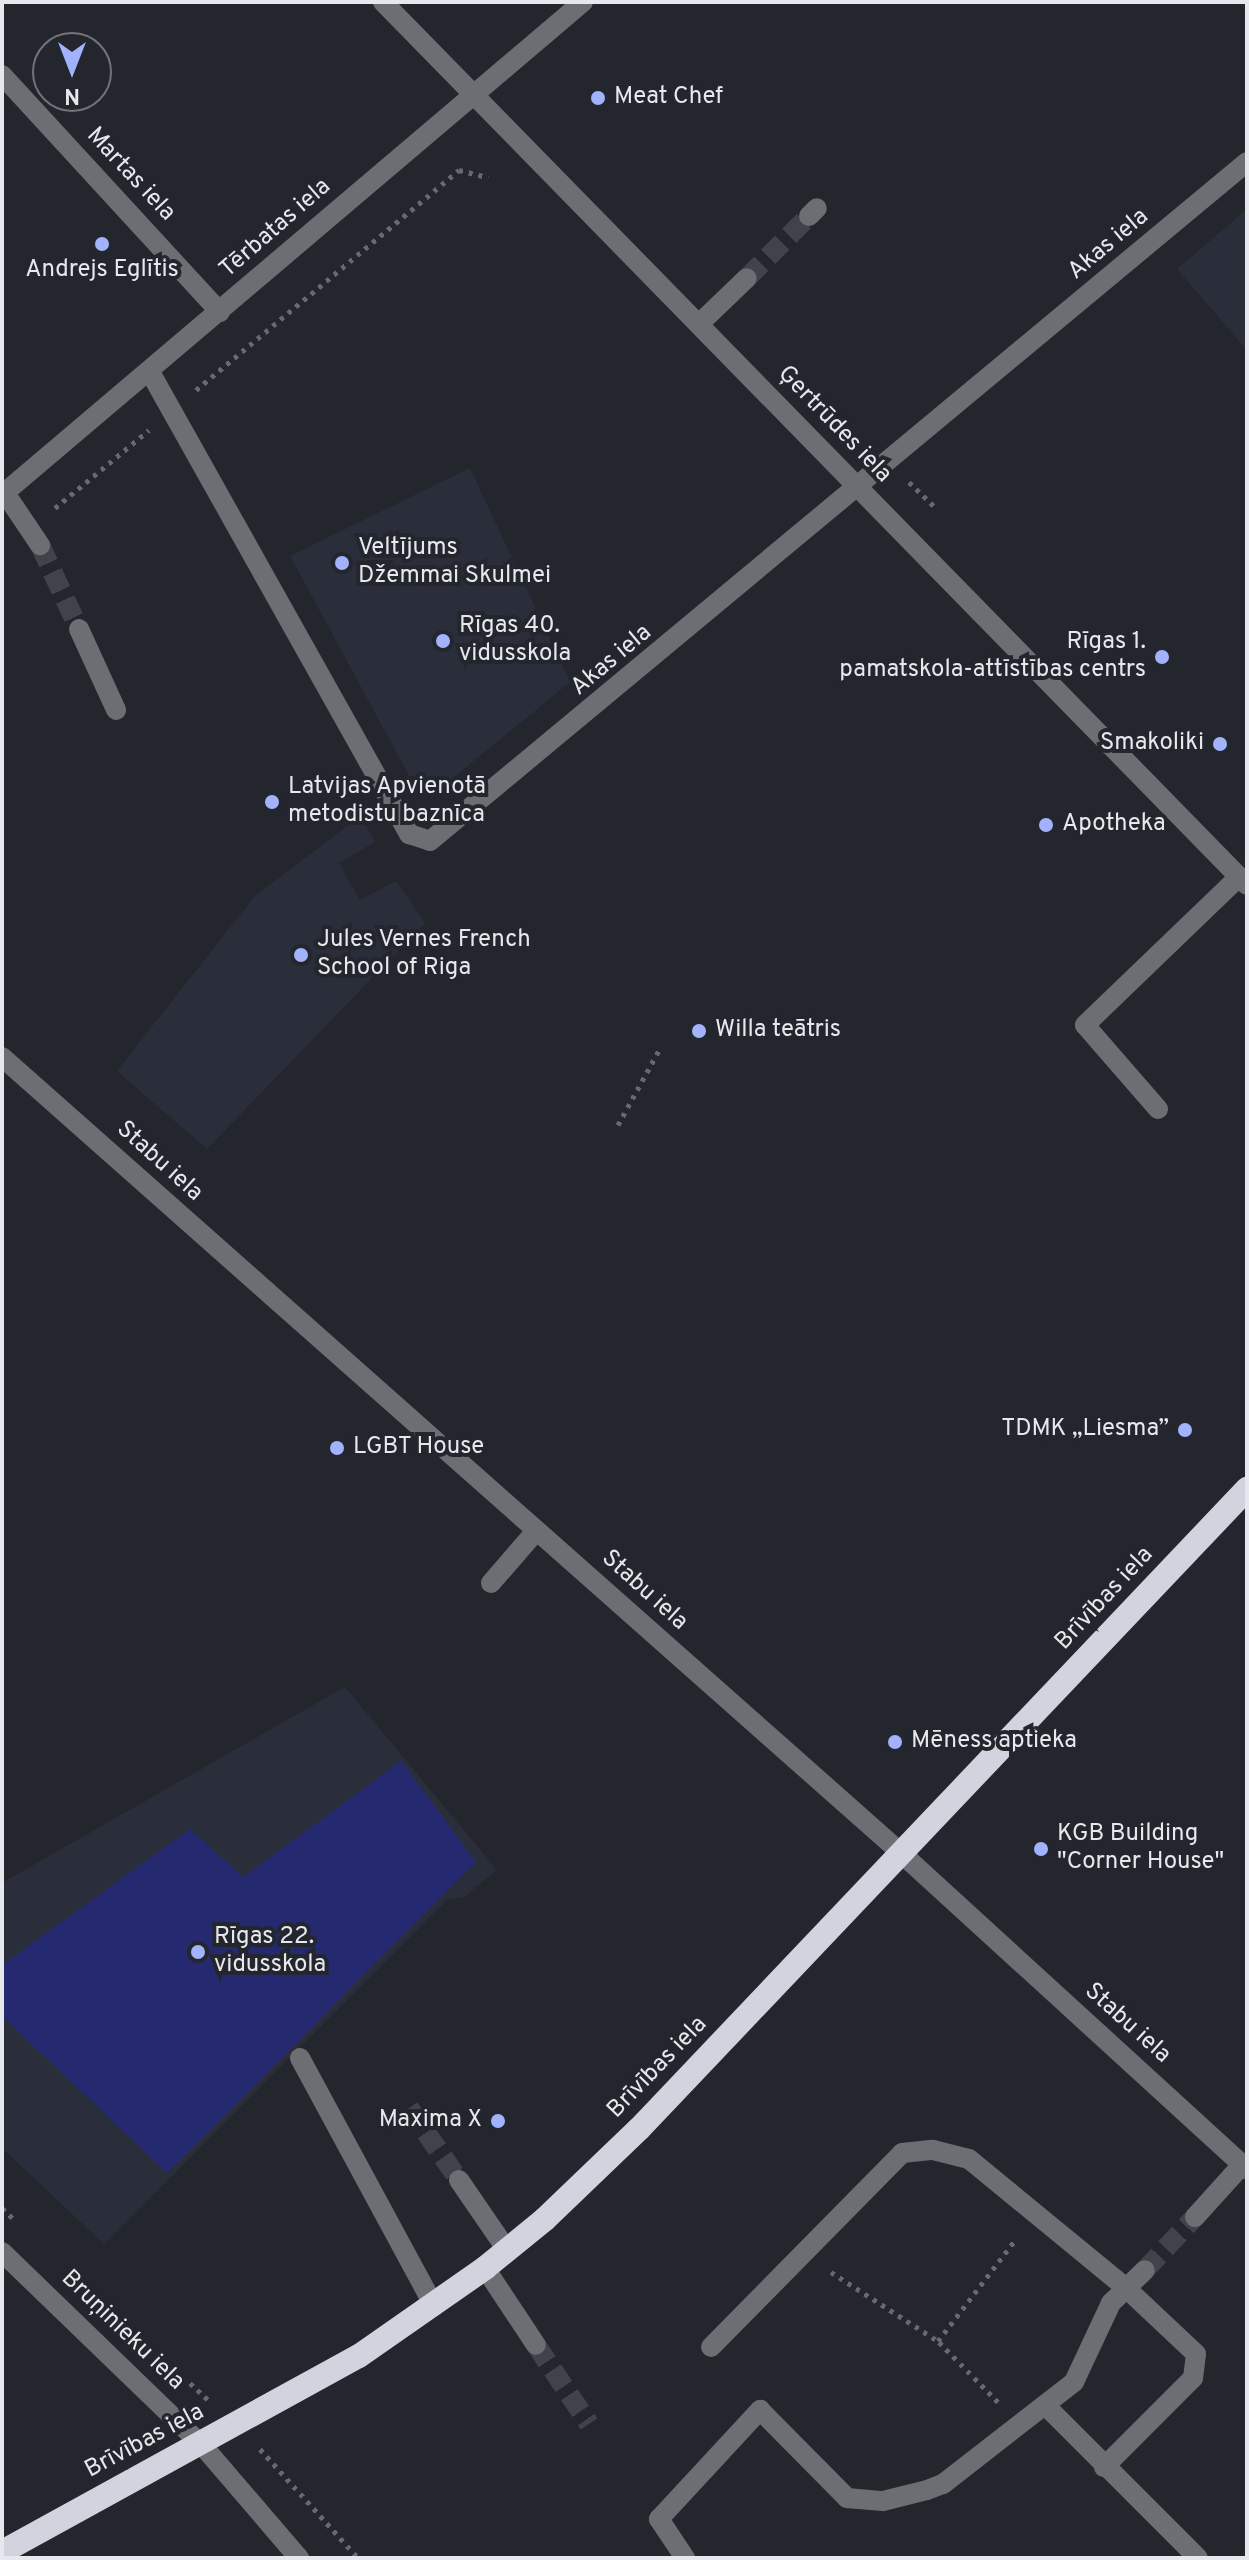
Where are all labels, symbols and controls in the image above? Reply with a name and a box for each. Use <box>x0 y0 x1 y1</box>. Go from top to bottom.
north arrow <box>32 32 112 112</box>
text: N <box>64 81 80 108</box>
place label: Meat Chef <box>614 84 723 112</box>
marker: Meat Chef <box>589 89 607 107</box>
street label: Martas iela <box>79 122 181 228</box>
street label: Tērbatas iela <box>215 173 337 285</box>
street label: Akas iela <box>1063 203 1155 287</box>
marker: Andrejs Eglītis <box>93 235 111 253</box>
place label: Andrejs Eglītis <box>25 257 179 285</box>
street label: Ģertrūdes iela <box>771 360 897 490</box>
place label: Veltījums Džemmai Skulmei <box>358 535 551 591</box>
marker: Veltījums Džemmai Skulmei <box>333 554 351 572</box>
place label: Rīgas 40. vidusskola <box>459 613 571 669</box>
street label: Akas iela <box>566 619 658 703</box>
place label: Rīgas 1. pamatskola-attīstības centrs <box>839 629 1146 685</box>
marker: Rīgas 40. vidusskola <box>434 632 452 650</box>
marker: Rīgas 1. pamatskola-attīstības centrs <box>1153 648 1171 666</box>
place label: Smakoliki <box>1100 730 1204 758</box>
marker: Smakoliki <box>1211 735 1229 753</box>
place label: Latvijas Apvienotā metodistu baznīca <box>288 774 487 830</box>
marker: Latvijas Apvienotā metodistu baznīca <box>263 793 281 811</box>
place label: Apotheka <box>1062 811 1166 839</box>
marker: Apotheka <box>1037 816 1055 834</box>
place label: Jules Vernes French School of Riga <box>317 927 532 983</box>
marker: Jules Vernes French School of Riga <box>292 946 310 964</box>
place label: Willa teātris <box>715 1017 841 1045</box>
marker: Willa teātris <box>690 1022 708 1040</box>
street label: Stabu iela <box>110 1116 208 1208</box>
place label: TDMK „Liesma” <box>1001 1416 1169 1444</box>
marker: TDMK „Liesma” <box>1176 1421 1194 1439</box>
place label: LGBT House <box>353 1434 485 1462</box>
marker: LGBT House <box>328 1439 346 1457</box>
street label: Brīvības iela <box>1050 1541 1160 1657</box>
street label: Stabu iela <box>595 1545 693 1637</box>
place label: Mēness aptieka <box>911 1728 1077 1756</box>
marker: Mēness aptieka <box>886 1733 904 1751</box>
place label: KGB Building "Corner House" <box>1057 1821 1224 1877</box>
marker: KGB Building "Corner House" <box>1032 1840 1050 1858</box>
place label: Rīgas 22. vidusskola <box>214 1924 326 1980</box>
marker: Rīgas 22. vidusskola <box>189 1943 207 1961</box>
street label: Stabu iela <box>1078 1978 1176 2070</box>
street label: Brīvības iela <box>602 2011 714 2125</box>
place label: Maxima X <box>379 2107 482 2135</box>
marker: Maxima X <box>489 2112 507 2130</box>
street label: Bruņinieku iela <box>54 2265 190 2397</box>
street label: Brīvības iela <box>80 2399 210 2485</box>

